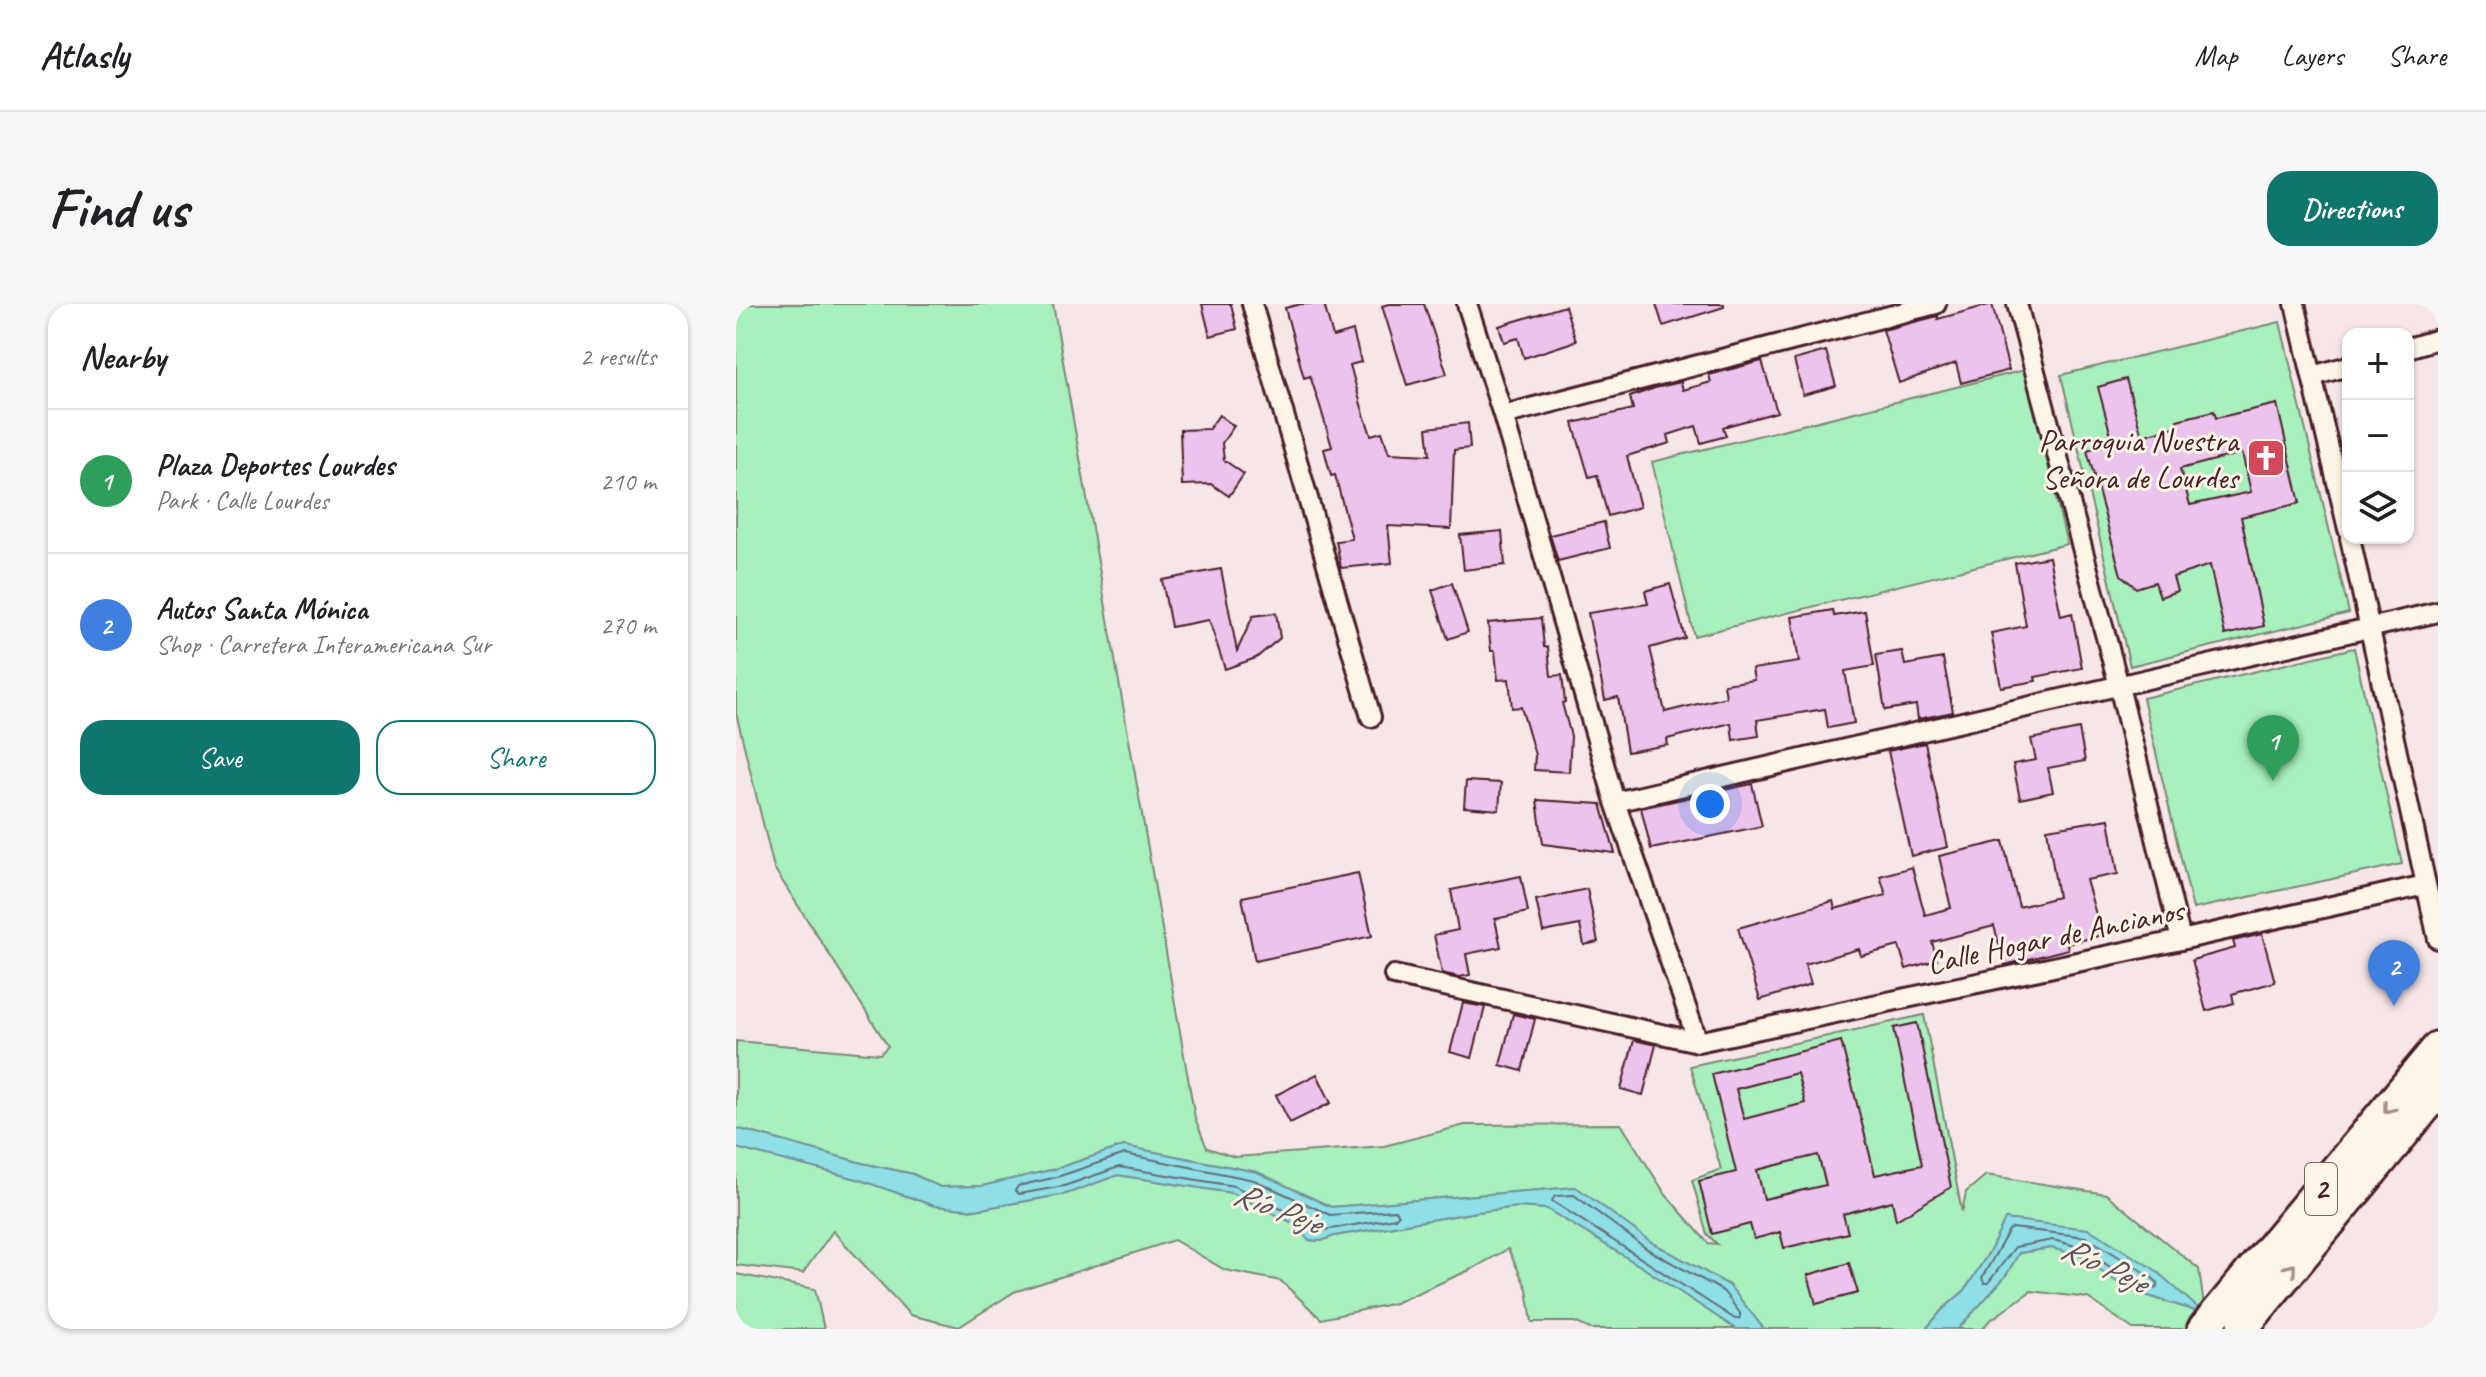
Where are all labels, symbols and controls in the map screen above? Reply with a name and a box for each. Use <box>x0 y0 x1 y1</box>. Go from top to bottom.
text: Atlasly <box>40 32 129 79</box>
text: Map <box>2195 38 2238 73</box>
text: Layers <box>2282 38 2343 73</box>
text: Share <box>2387 38 2446 73</box>
button: Directions <box>2267 171 2438 246</box>
text: Find us <box>48 173 188 244</box>
map controls <box>2342 328 2414 544</box>
button: + <box>2342 328 2414 400</box>
text: Nearby <box>80 335 166 378</box>
text: 2 results <box>580 340 656 373</box>
button: − <box>2342 400 2414 472</box>
place label: Parroquia Nuestra Señora de Lourdes <box>2038 420 2240 498</box>
church icon: Parroquia Nuestra Señora de Lourdes <box>2245 437 2287 479</box>
text: Plaza Deportes Lourdes <box>156 446 395 484</box>
text: 1 <box>100 465 112 498</box>
text: 210 m <box>600 465 656 498</box>
button: layers <box>2342 472 2414 544</box>
text: Park · Calle Lourdes <box>156 484 329 517</box>
text: Autos Santa Mónica <box>156 590 368 628</box>
text: 2 <box>100 609 112 642</box>
text: 270 m <box>600 609 656 642</box>
text: Shop · Carretera Interamericana Sur <box>156 628 491 661</box>
pin: 1 <box>2247 715 2299 781</box>
button: Save <box>80 720 360 795</box>
button: Share <box>376 720 656 795</box>
your location <box>1690 784 1730 824</box>
street label: Calle Hogar de Ancianos <box>1923 889 2190 984</box>
pin: 2 <box>2368 940 2420 1006</box>
one-way arrow <box>2383 1098 2398 1113</box>
road number: 2 <box>2305 1163 2337 1215</box>
water label: Río Peje <box>1228 1171 1332 1245</box>
water label: Río Peje <box>2055 1226 2159 1305</box>
one-way arrow <box>2281 1264 2296 1278</box>

